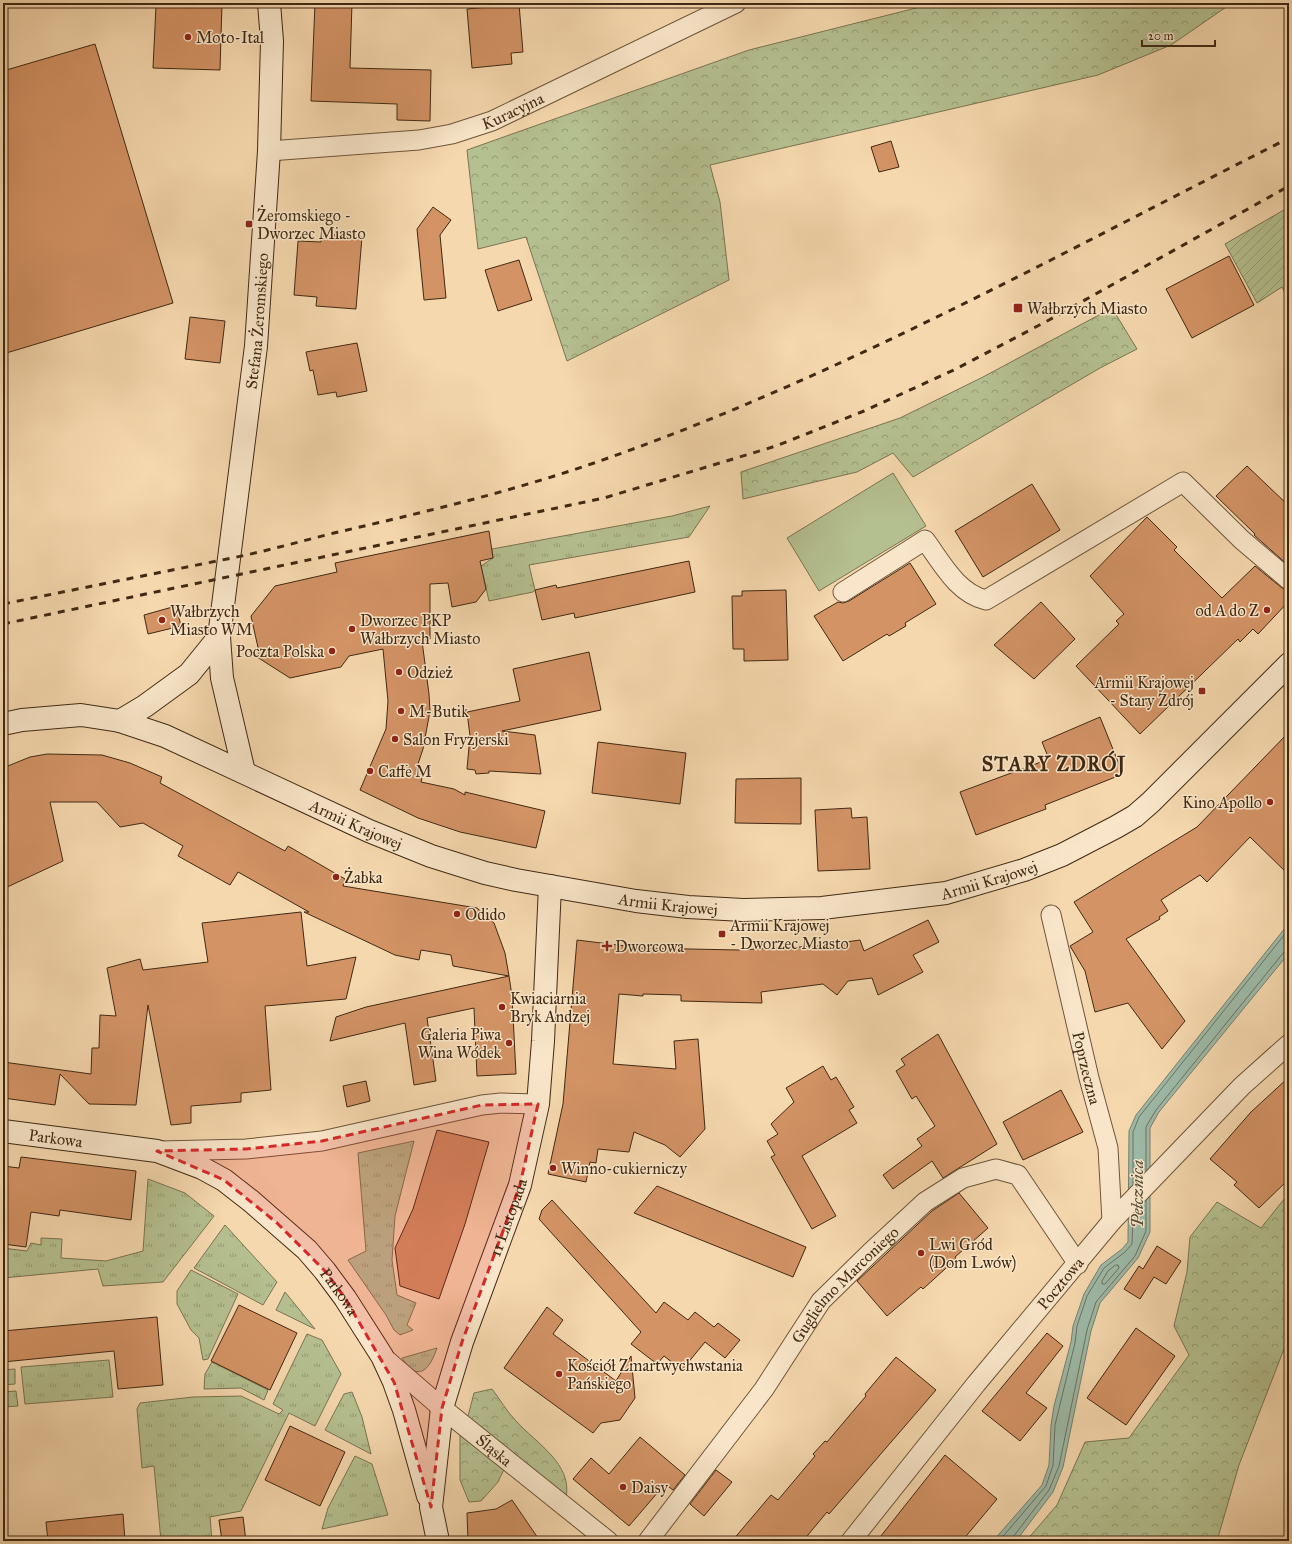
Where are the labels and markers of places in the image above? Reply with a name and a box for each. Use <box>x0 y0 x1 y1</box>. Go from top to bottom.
place label: Moto-Ital <box>196 28 265 47</box>
marker: Moto-Ital <box>183 32 193 42</box>
place label: Żeromskiego - Dworzec Miasto <box>257 205 366 243</box>
marker: Żeromskiego - Dworzec Miasto <box>244 219 254 229</box>
place label: Wałbrzych Miasto <box>1027 299 1147 318</box>
marker: Wałbrzych Miasto <box>1012 302 1024 314</box>
place label: od A do Z <box>1195 601 1259 620</box>
place label: Wałbrzych Miasto WM <box>170 602 252 639</box>
marker: od A do Z <box>1262 605 1272 615</box>
place label: Dworzec PKP Wałbrzych Miasto <box>360 611 480 648</box>
marker: Wałbrzych Miasto WM <box>157 615 167 625</box>
marker: Dworzec PKP Wałbrzych Miasto <box>347 624 357 634</box>
place label: Poczta Polska <box>236 642 324 661</box>
marker: Poczta Polska <box>327 646 337 656</box>
place label: Odzież <box>407 663 454 682</box>
marker: Odzież <box>394 667 404 677</box>
place label: Armii Krajowej - Stary Zdrój <box>1094 673 1194 710</box>
marker: Armii Krajowej - Stary Zdrój <box>1197 686 1207 696</box>
place label: M-Butik <box>409 702 469 721</box>
marker: M-Butik <box>396 706 406 716</box>
place label: Salon Fryzjerski <box>403 730 509 749</box>
marker: Salon Fryzjerski <box>390 734 400 744</box>
place label: Caffe M <box>378 762 432 781</box>
marker: Caffe M <box>365 766 375 776</box>
place label: Kino Apollo <box>1182 793 1262 812</box>
marker: Kino Apollo <box>1265 797 1275 807</box>
place label: Żabka <box>344 867 383 887</box>
marker: Żabka <box>331 872 341 882</box>
place label: Odido <box>465 905 506 924</box>
marker: Odido <box>452 909 462 919</box>
place label: Armii Krajowej - Dworzec Miasto <box>729 916 849 953</box>
marker: Armii Krajowej - Dworzec Miasto <box>717 929 727 939</box>
place label: Dworcowa <box>615 937 684 956</box>
marker: Dworcowa <box>602 941 612 951</box>
place label: Kwiaciarnia Bryk Andzej <box>510 989 590 1026</box>
marker: Kwiaciarnia Bryk Andzej <box>497 1002 507 1012</box>
place label: Galeria Piwa Wina Wódek <box>418 1025 502 1062</box>
marker: Galeria Piwa Wina Wódek <box>504 1038 514 1048</box>
place label: Winno-cukierniczy <box>561 1159 687 1178</box>
marker: Winno-cukierniczy <box>548 1163 558 1173</box>
place label: Lwi Gród (Dom Lwów) <box>929 1235 1016 1273</box>
marker: Lwi Gród (Dom Lwów) <box>916 1248 926 1258</box>
place label: Kościół Zmartwychwstania Pańskiego <box>567 1356 743 1394</box>
marker: Kościół Zmartwychwstania Pańskiego <box>554 1369 564 1379</box>
place label: Daisy <box>631 1478 669 1497</box>
marker: Daisy <box>618 1482 628 1492</box>

